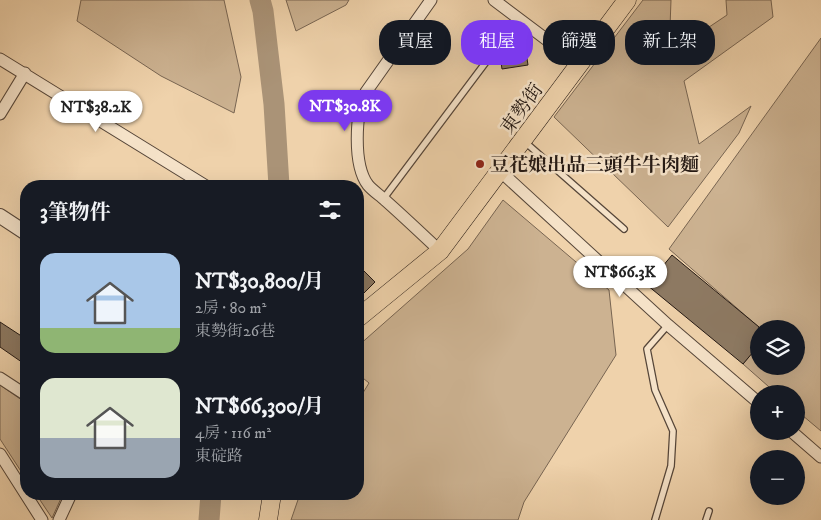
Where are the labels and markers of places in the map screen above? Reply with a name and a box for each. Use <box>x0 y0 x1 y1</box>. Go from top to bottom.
pin: NT$38.2K <box>44 90 148 133</box>
pin: NT$30.8K <box>293 90 397 132</box>
place label: 豆花娘出品三頭牛牛肉麵 <box>490 154 699 177</box>
marker: 豆花娘出品三頭牛牛肉麵 <box>474 158 486 170</box>
pin: NT$66.3K <box>568 256 672 298</box>

